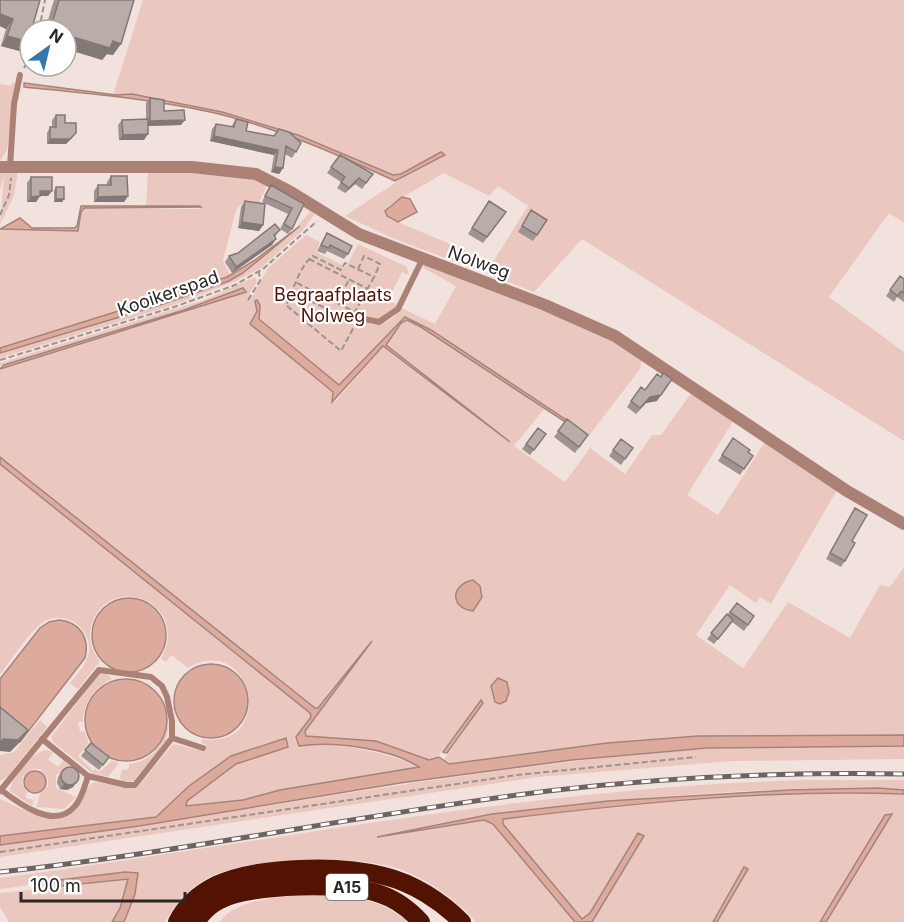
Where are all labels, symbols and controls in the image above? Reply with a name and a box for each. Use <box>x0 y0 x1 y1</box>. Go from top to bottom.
north arrow <box>18 18 78 78</box>
text: N <box>46 24 67 47</box>
street label: Nolweg <box>445 241 513 283</box>
street label: Kooikerspad <box>115 266 221 320</box>
park label: Begraafplaats Nolweg <box>274 284 392 326</box>
scale bar <box>21 865 184 903</box>
road number: A15 <box>326 874 368 900</box>
text: 100 m <box>30 875 81 896</box>

